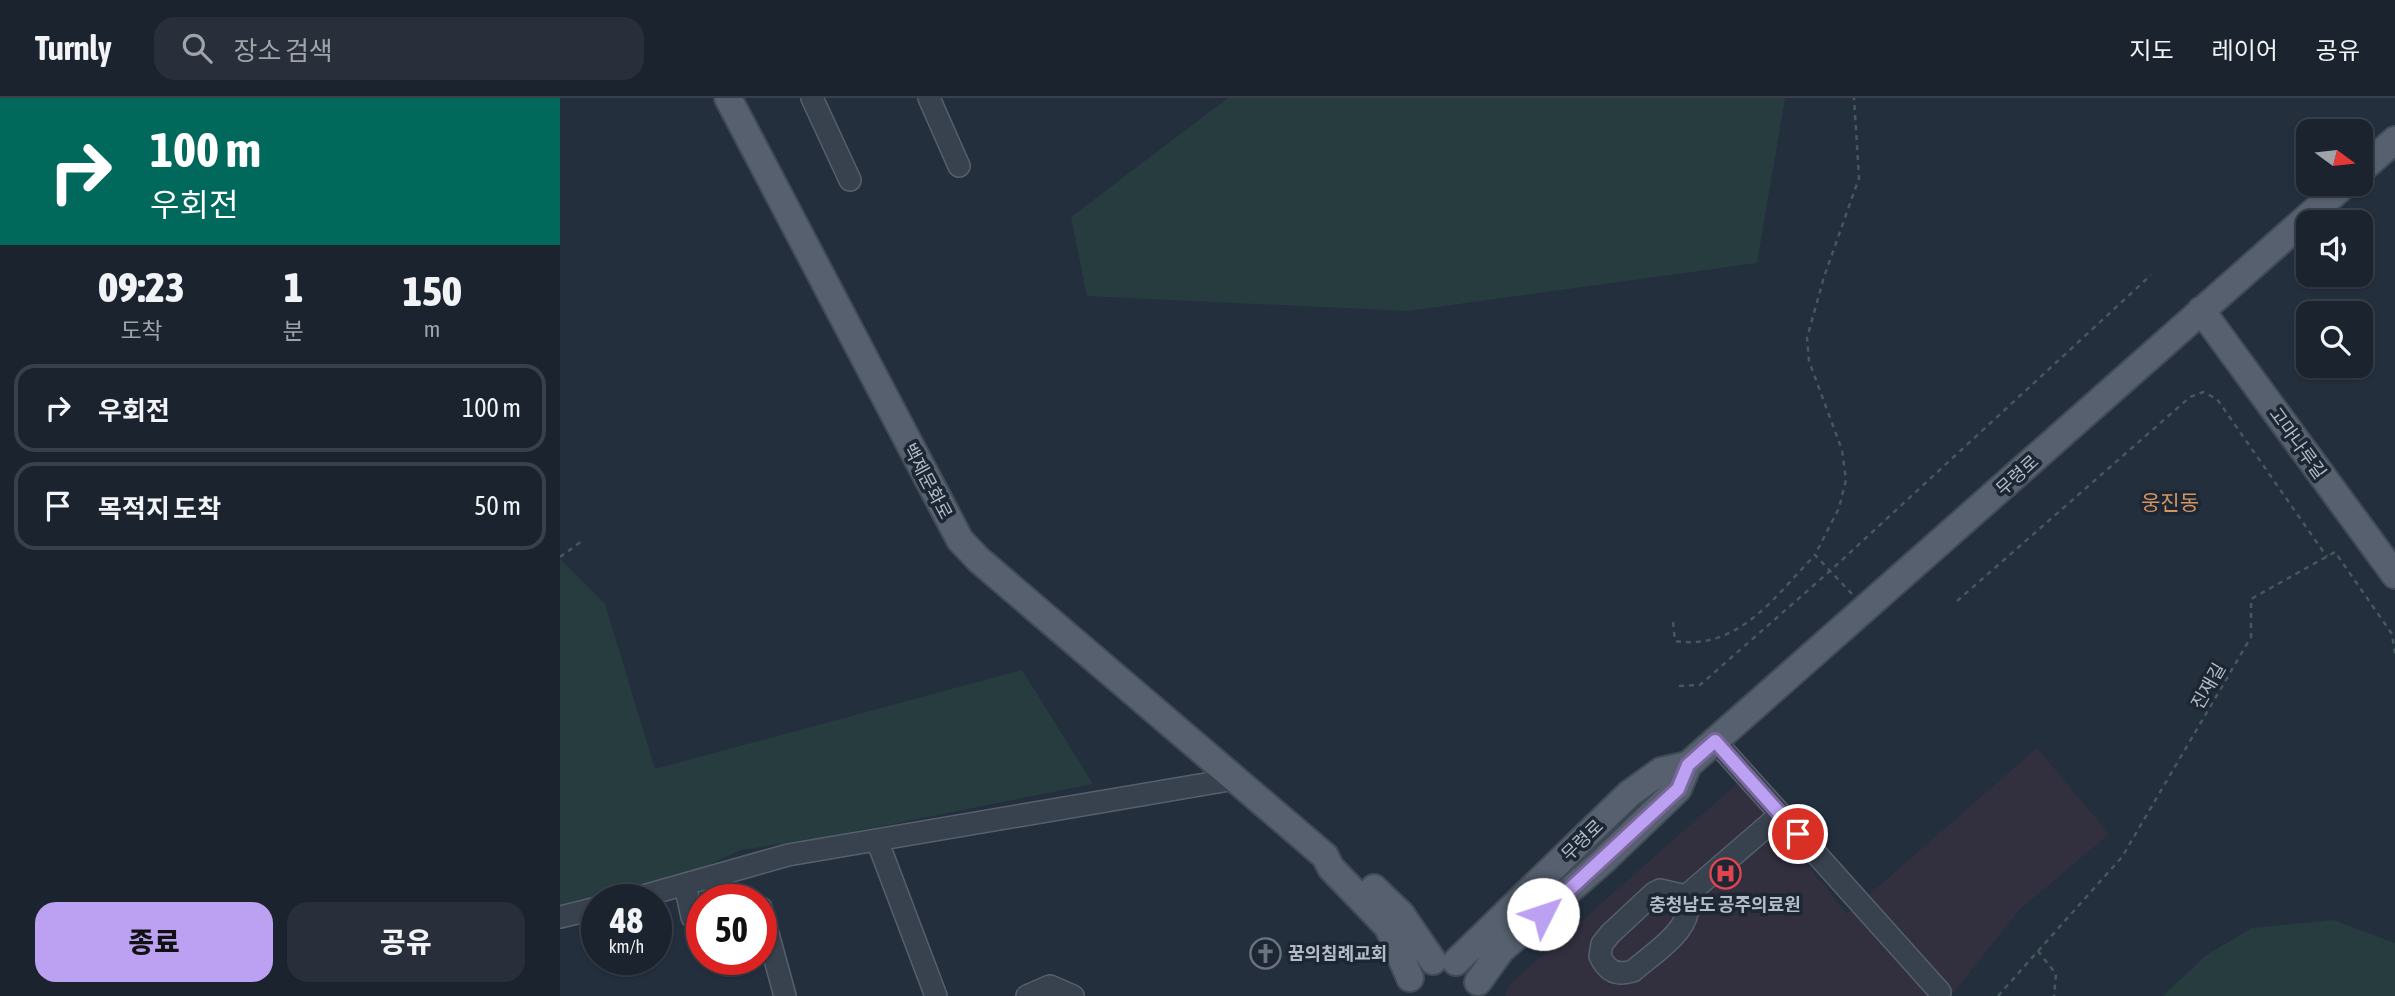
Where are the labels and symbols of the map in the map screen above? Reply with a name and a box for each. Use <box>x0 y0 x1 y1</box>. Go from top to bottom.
north arrow <box>2296 119 2373 196</box>
street label: 고마나루길 <box>2265 403 2331 483</box>
street label: 백제문화로 <box>899 440 957 522</box>
street label: 무령로 <box>1992 451 2042 499</box>
district label: 웅진동 <box>2141 490 2199 514</box>
street label: 진재길 <box>2186 659 2230 713</box>
pin <box>1768 804 1828 864</box>
street label: 무령로 <box>1557 815 1607 865</box>
hospital icon: 충청남도 공주의료원 <box>1708 856 1742 890</box>
position arrow <box>1506 877 1580 951</box>
speed limit sign: 50 <box>686 884 777 975</box>
place label: 충청남도 공주의료원 <box>1649 894 1801 915</box>
church icon: 꿈의침례교회 <box>1248 936 1282 970</box>
place label: 꿈의침례교회 <box>1288 943 1387 964</box>

